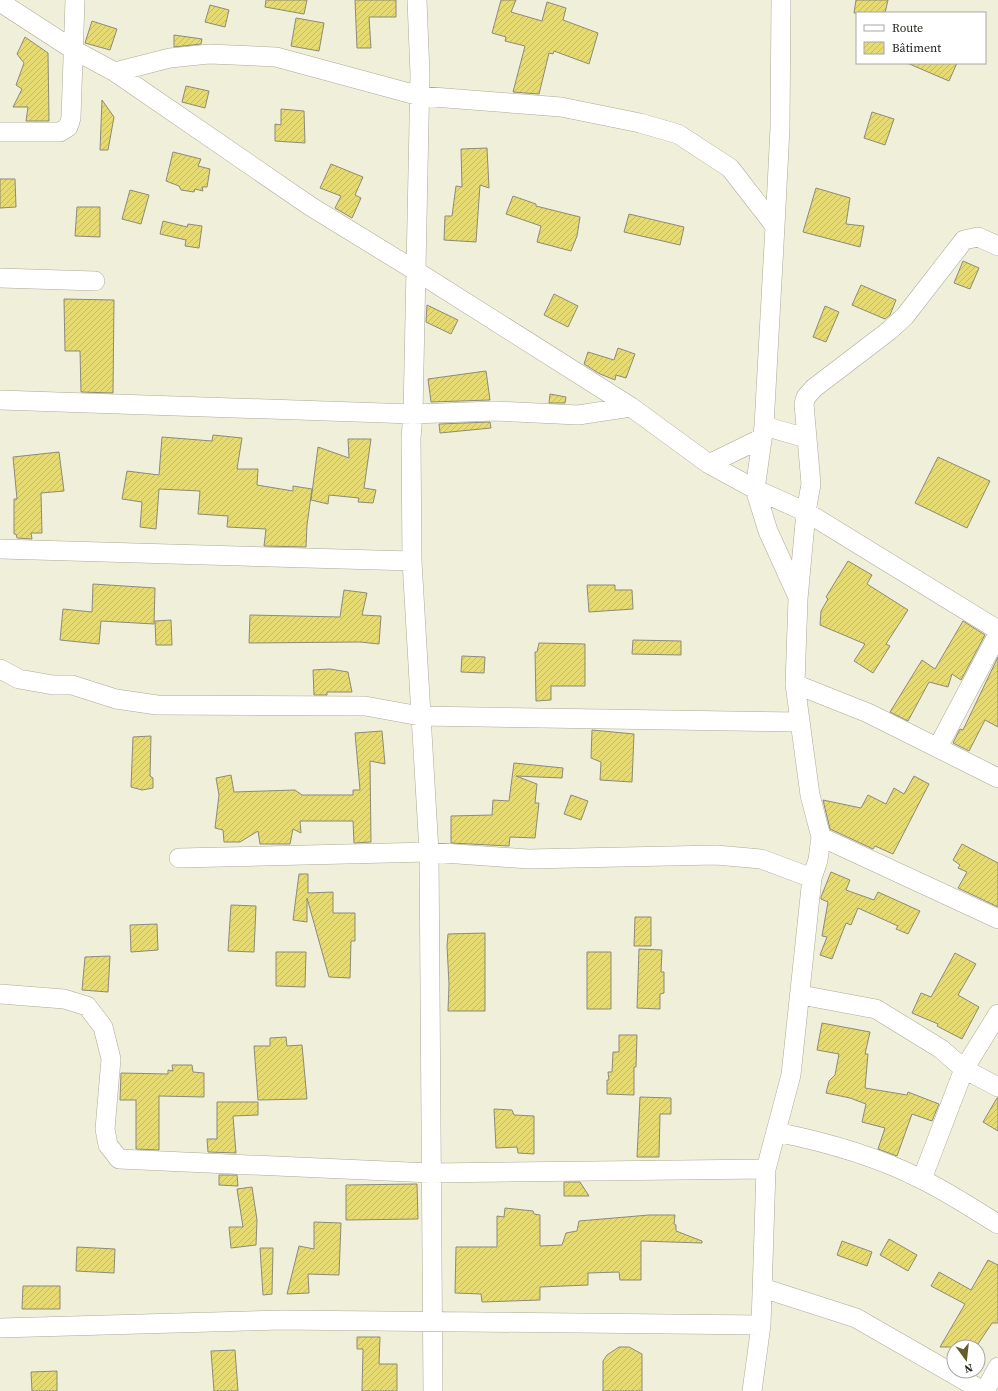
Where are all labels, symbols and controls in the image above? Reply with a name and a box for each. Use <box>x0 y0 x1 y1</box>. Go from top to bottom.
legend <box>856 12 986 64</box>
text: Route <box>892 20 923 36</box>
text: Bâtiment <box>892 40 941 56</box>
north arrow <box>946 1339 986 1379</box>
text: N <box>963 1360 974 1376</box>

